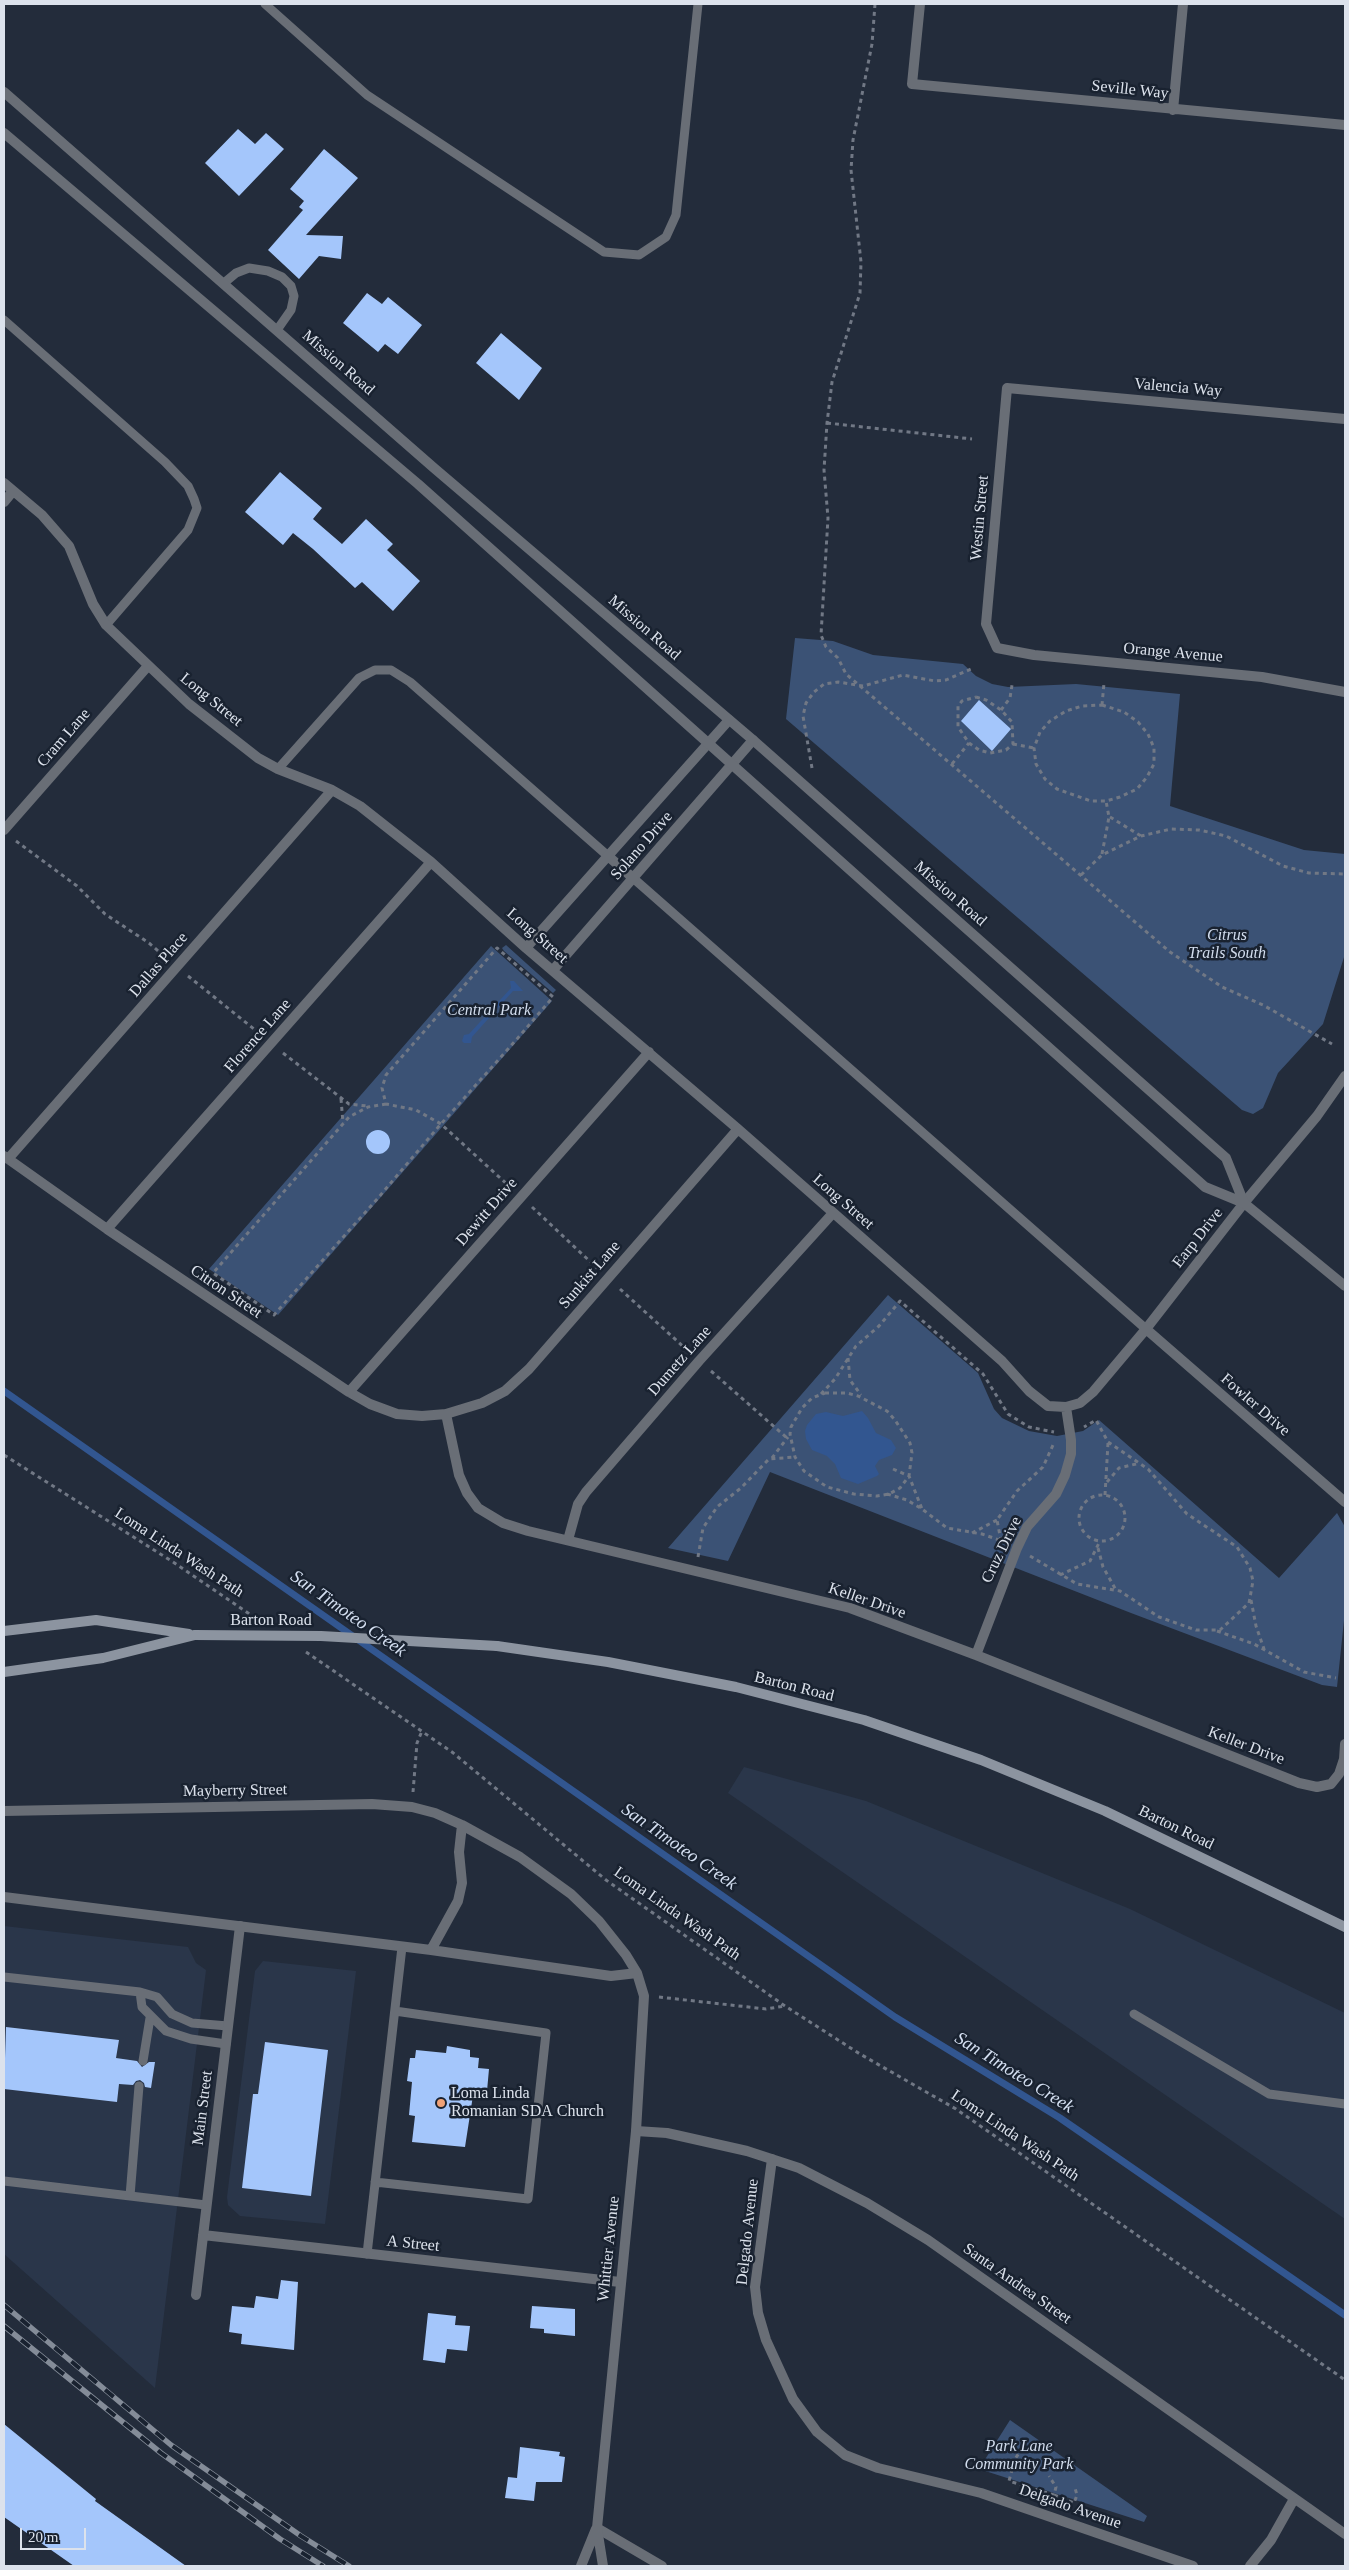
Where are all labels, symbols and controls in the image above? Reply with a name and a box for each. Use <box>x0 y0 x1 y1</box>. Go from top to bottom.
street label: Seville Way <box>1091 76 1169 104</box>
street label: Mission Road <box>298 326 378 400</box>
street label: Valencia Way <box>1133 375 1223 401</box>
street label: Westin Street <box>967 475 993 561</box>
street label: Mission Road <box>604 591 684 665</box>
street label: Orange Avenue <box>1123 639 1223 667</box>
street label: Long Street <box>176 669 246 731</box>
street label: Cram Lane <box>33 705 95 771</box>
street label: Solano Drive <box>607 808 677 884</box>
street label: Mission Road <box>910 857 990 931</box>
street label: Long Street <box>502 904 572 968</box>
park label: Citrus Trails South <box>1188 926 1266 964</box>
street label: Dallas Place <box>126 929 192 1001</box>
street label: Florence Lane <box>221 995 295 1077</box>
park label: Central Park <box>447 1001 531 1021</box>
street label: Long Street <box>808 1170 878 1234</box>
street label: Dewitt Drive <box>452 1174 522 1250</box>
street label: Earp Drive <box>1169 1204 1227 1272</box>
street label: Sunkist Lane <box>555 1237 625 1313</box>
street label: Citron Street <box>187 1261 265 1323</box>
street label: Dumetz Lane <box>644 1322 716 1400</box>
street label: Fowler Drive <box>1216 1370 1294 1440</box>
street label: Loma Linda Wash Path <box>111 1504 247 1602</box>
street label: Cruz Drive <box>978 1514 1026 1586</box>
water label: San Timoteo Creek <box>286 1566 410 1662</box>
street label: Keller Drive <box>826 1579 908 1623</box>
street label: Barton Road <box>230 1611 312 1631</box>
street label: Barton Road <box>752 1668 836 1706</box>
street label: Keller Drive <box>1205 1723 1287 1769</box>
street label: Mayberry Street <box>183 1780 287 1802</box>
water label: San Timoteo Creek <box>617 1799 741 1895</box>
street label: Barton Road <box>1135 1802 1217 1854</box>
street label: Loma Linda Wash Path <box>610 1863 744 1965</box>
water label: San Timoteo Creek <box>950 2028 1078 2118</box>
street label: Main Street <box>189 2070 217 2146</box>
place label: Loma Linda Romanian SDA Church <box>451 2084 604 2122</box>
street label: Loma Linda Wash Path <box>947 2086 1083 2186</box>
marker: Loma Linda Romanian SDA Church <box>435 2097 447 2109</box>
street label: Delgado Avenue <box>733 2178 763 2286</box>
street label: Whittier Avenue <box>594 2195 624 2303</box>
street label: A Street <box>386 2232 440 2256</box>
street label: Santa Andrea Street <box>959 2239 1075 2329</box>
park label: Park Lane Community Park <box>965 2437 1073 2475</box>
street label: Delgado Avenue <box>1016 2481 1124 2533</box>
scale bar <box>22 2518 89 2550</box>
text: 20 m <box>28 2529 58 2545</box>

